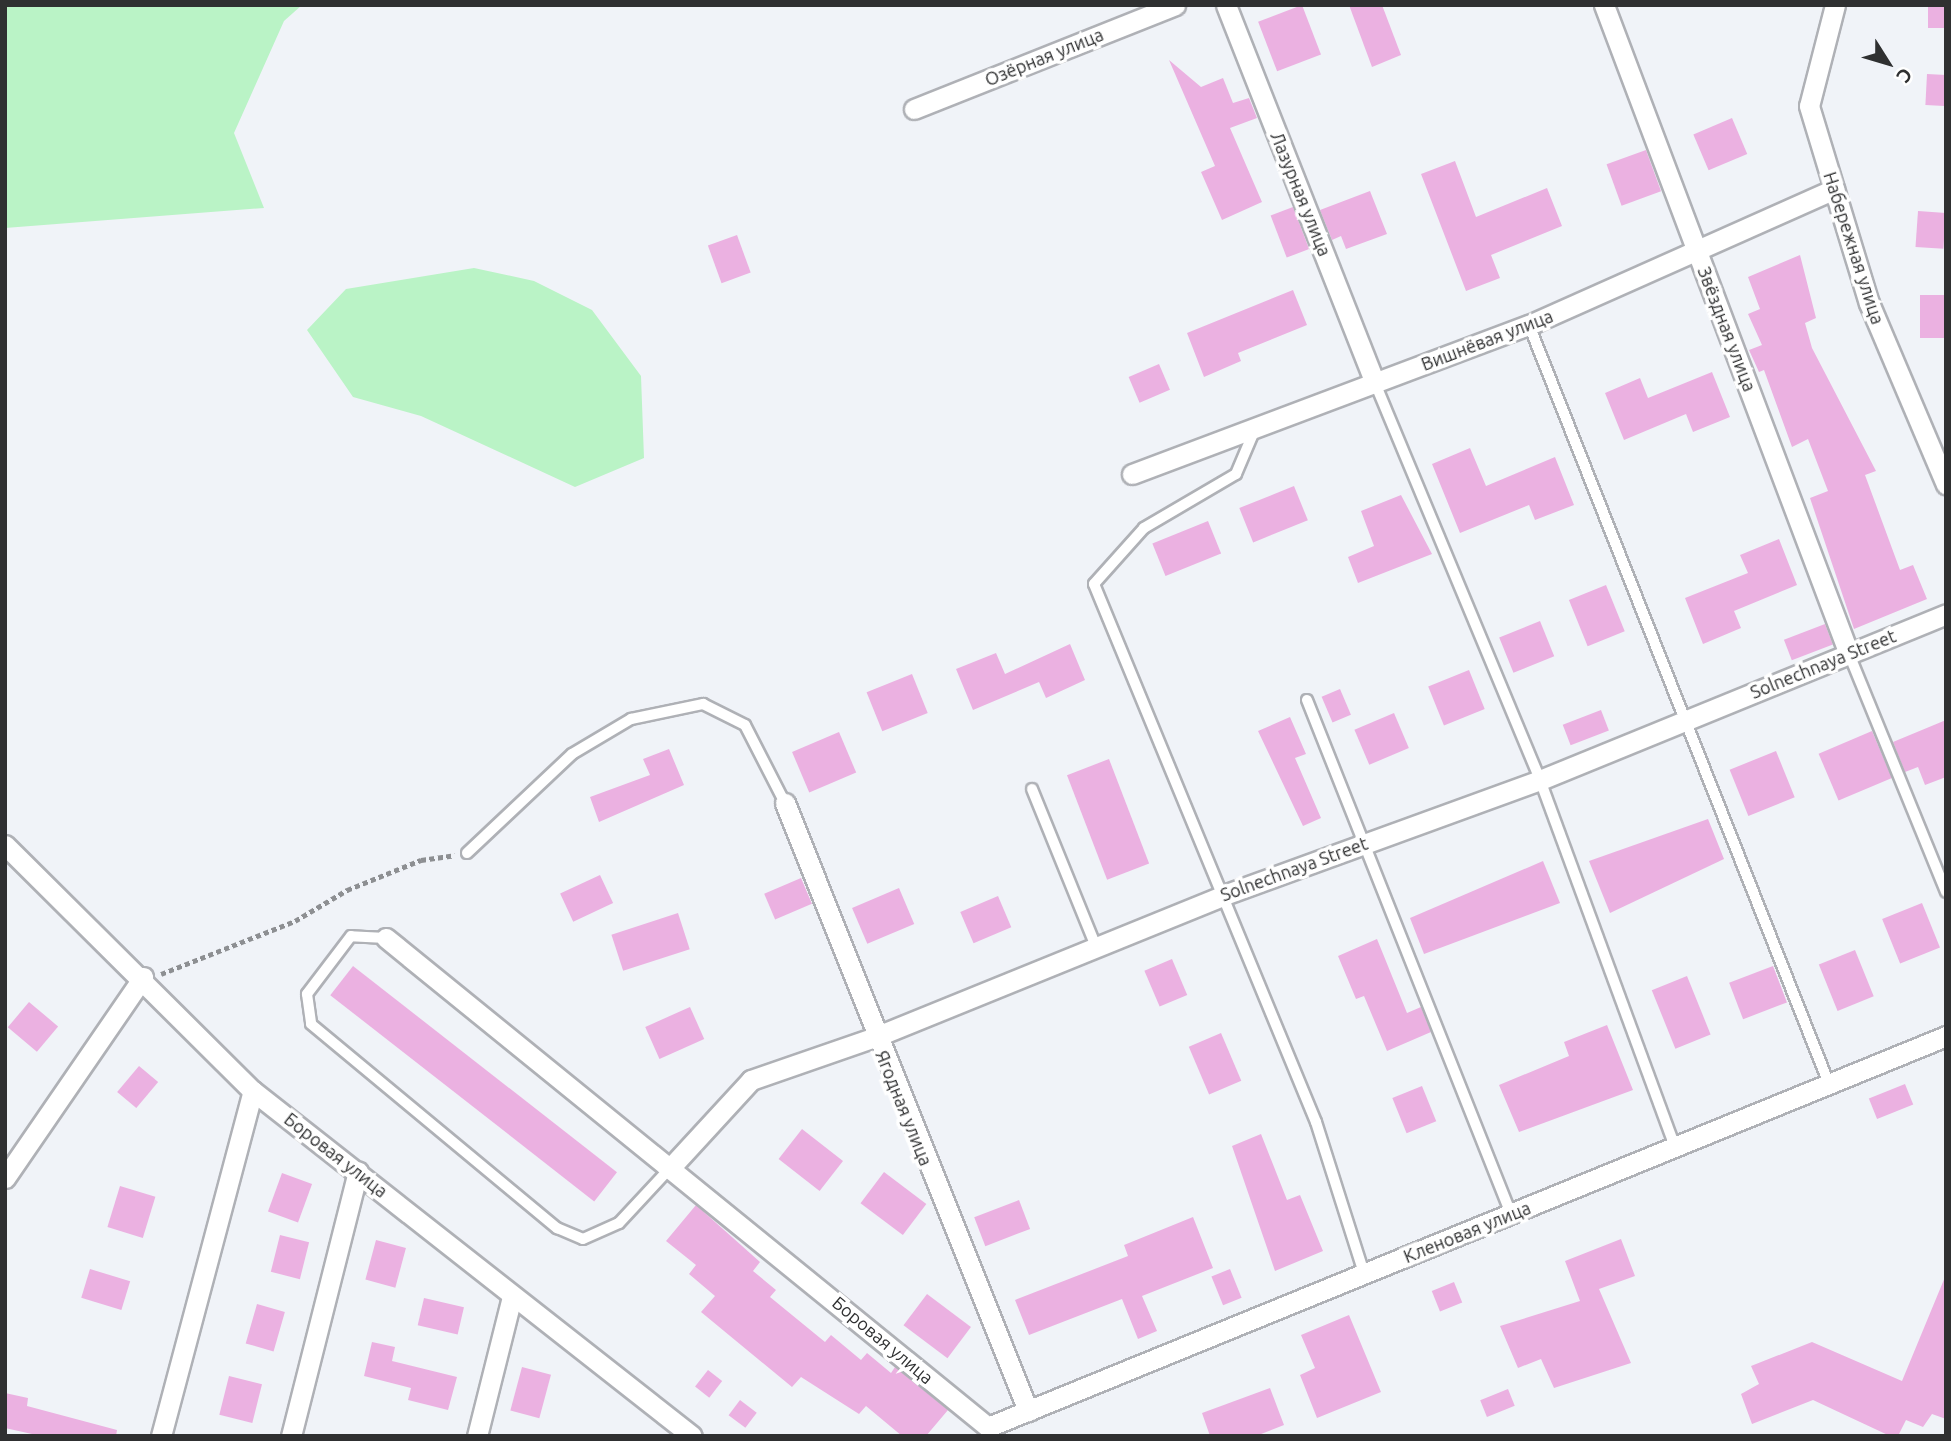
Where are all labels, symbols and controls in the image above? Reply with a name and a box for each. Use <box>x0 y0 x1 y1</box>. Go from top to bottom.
street label: Озёрная улица <box>982 23 1106 91</box>
north arrow <box>1853 28 1923 98</box>
text: С <box>1892 64 1917 87</box>
street label: Лазурная улица <box>1266 129 1336 259</box>
street label: Набережная улица <box>1819 169 1889 327</box>
street label: Звёздная улица <box>1693 264 1761 394</box>
street label: Вишнёвая улица <box>1418 305 1556 375</box>
street label: Solnechnaya Street <box>1747 625 1899 703</box>
street label: Solnechnaya Street <box>1217 832 1371 906</box>
street label: Ягодная улица <box>871 1047 937 1169</box>
street label: Боровая улица <box>280 1108 392 1202</box>
street label: Кленовая улица <box>1400 1197 1534 1267</box>
street label: Боровая улица <box>828 1292 938 1388</box>

